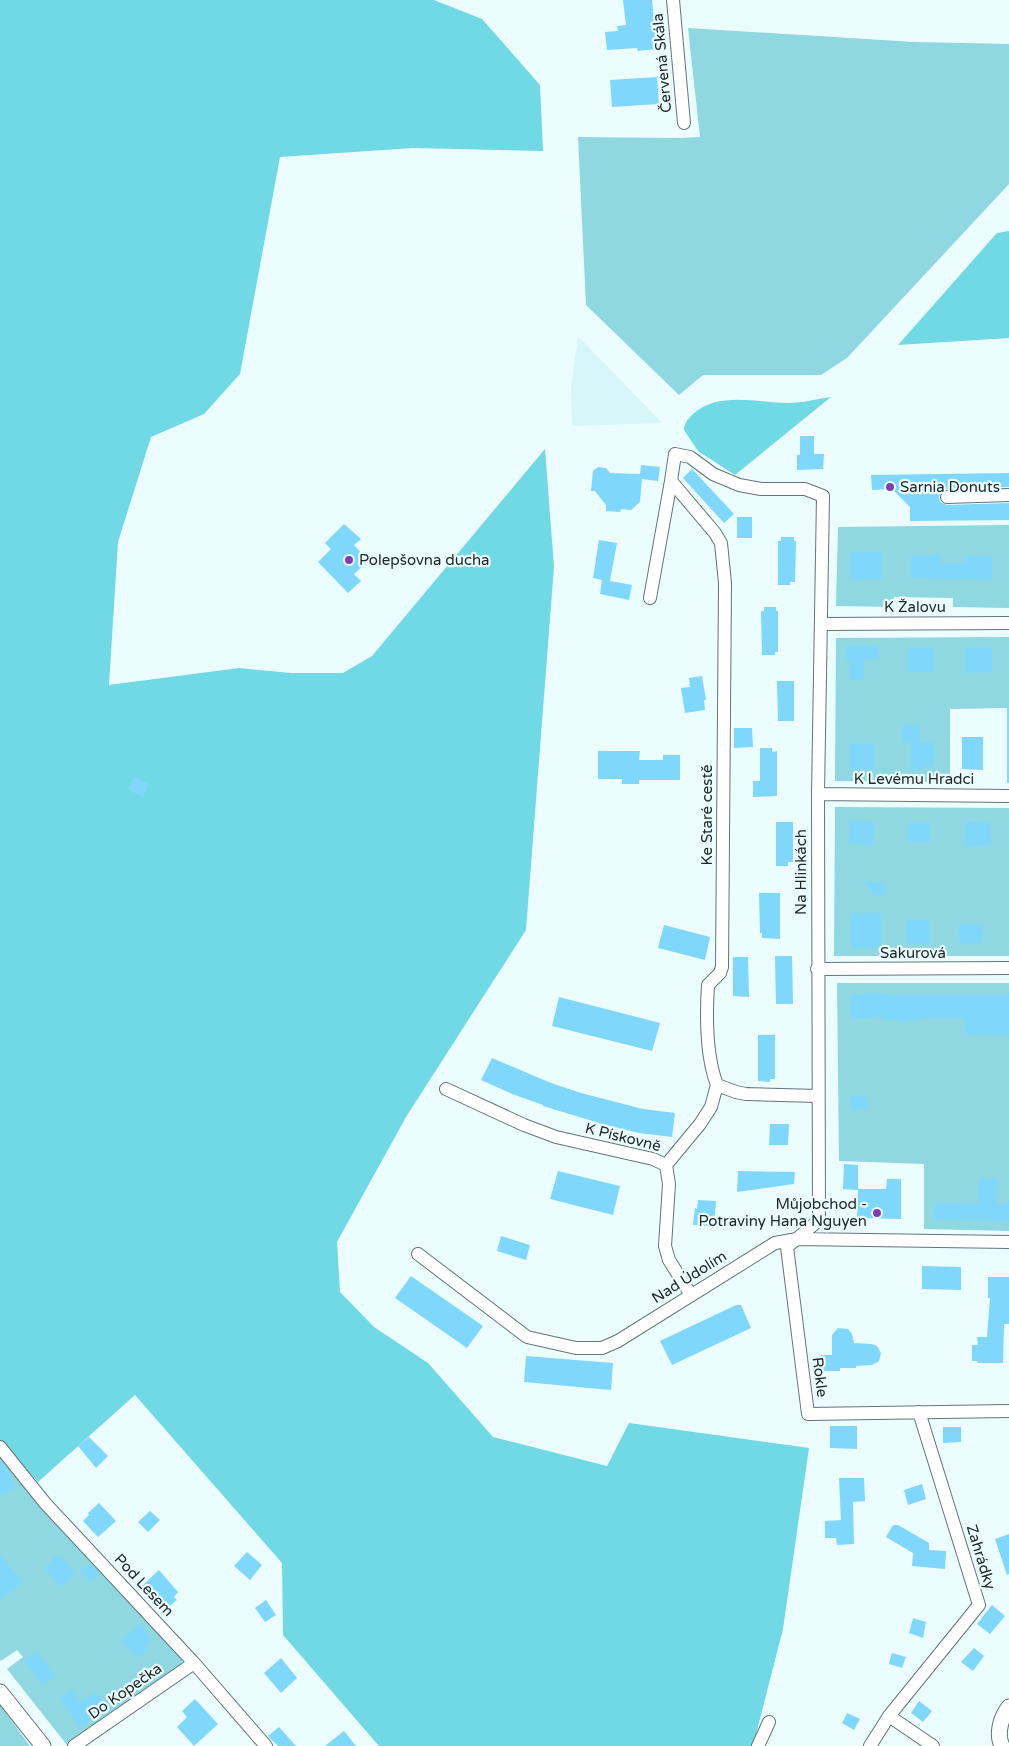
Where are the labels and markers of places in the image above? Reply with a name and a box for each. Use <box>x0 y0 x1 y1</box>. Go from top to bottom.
place label: Sarnia Donuts <box>900 478 1000 496</box>
marker: Sarnia Donuts <box>884 481 896 493</box>
place label: Polepšovna ducha <box>359 551 489 569</box>
marker: Polepšovna ducha <box>343 554 355 566</box>
place label: Můjobchod - Potraviny Hana Nguyen <box>698 1195 867 1230</box>
marker: Můjobchod - Potraviny Hana Nguyen <box>871 1207 883 1219</box>

